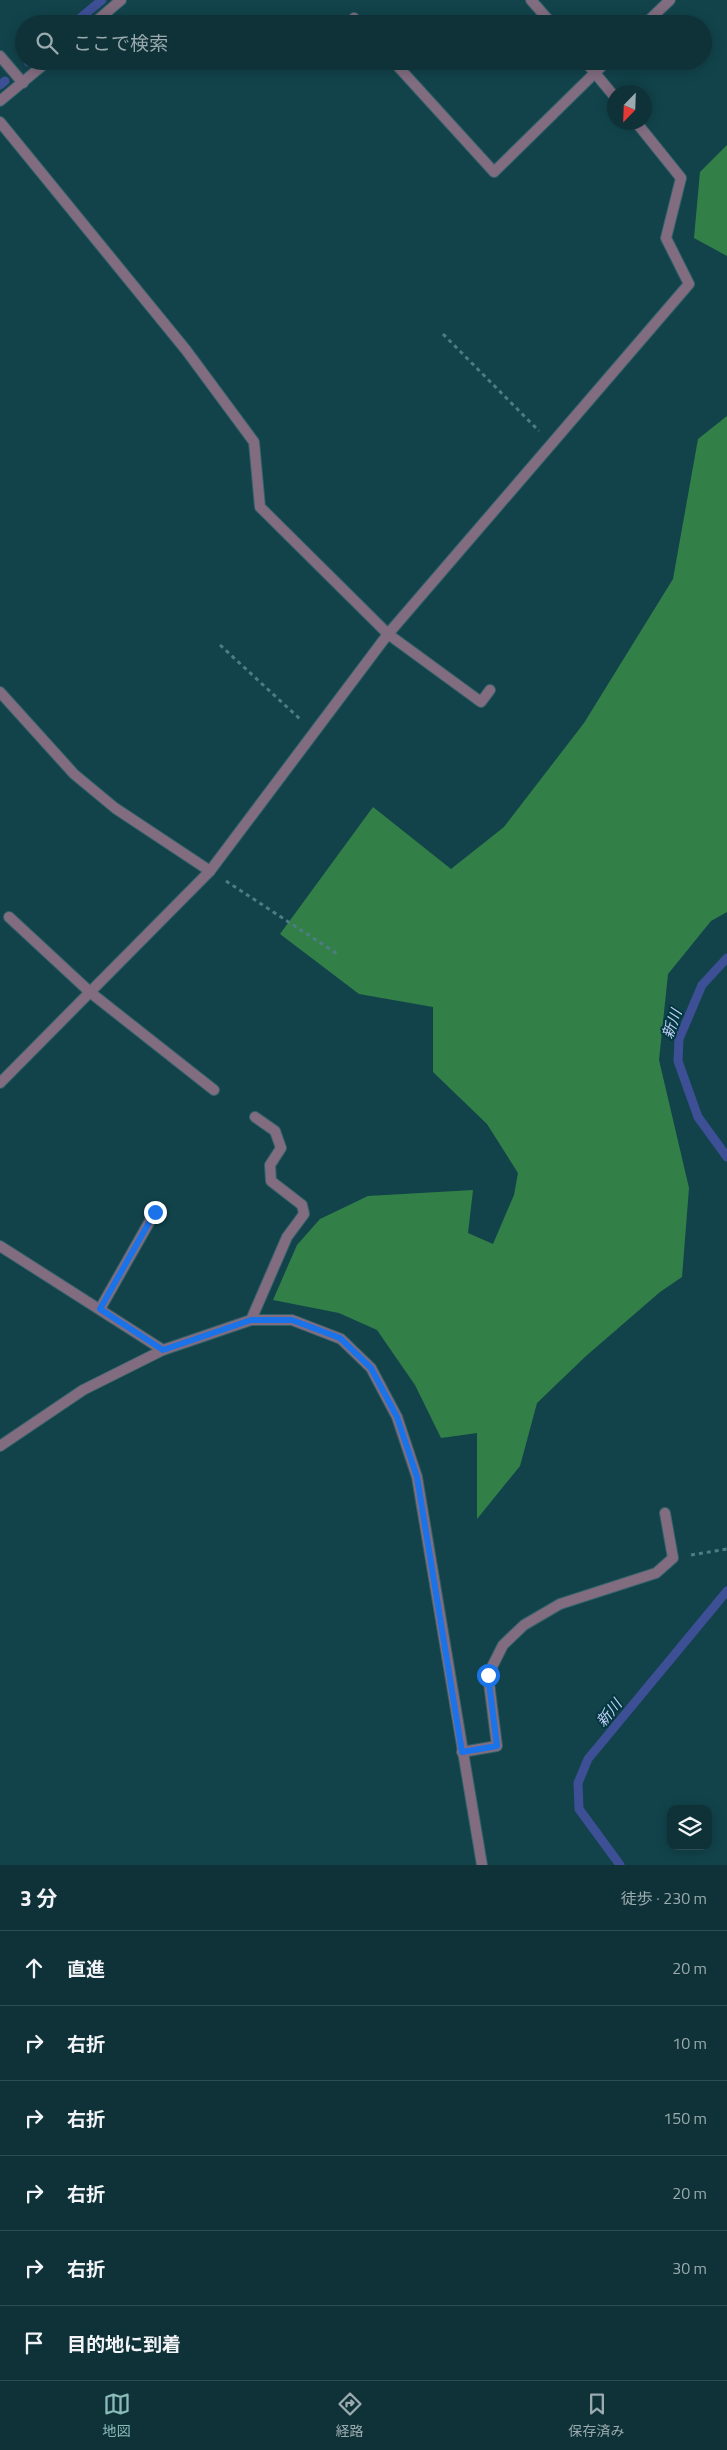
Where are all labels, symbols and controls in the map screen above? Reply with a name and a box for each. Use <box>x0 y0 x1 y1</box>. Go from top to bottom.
search box <box>15 15 712 70</box>
text: ここで検索 <box>73 28 168 57</box>
icon: search <box>33 29 61 57</box>
north arrow <box>607 85 652 130</box>
water label: 新川 <box>656 1004 688 1042</box>
route end <box>144 1201 167 1224</box>
route start <box>477 1664 500 1687</box>
water label: 新川 <box>590 1692 628 1732</box>
map controls <box>667 1805 712 1850</box>
button: layers <box>667 1805 712 1850</box>
text: 3 分 <box>20 1882 57 1914</box>
text: 徒歩 · 230 m <box>621 1886 707 1910</box>
icon: ahead <box>20 1954 48 1982</box>
text: 直進 <box>67 1954 105 1983</box>
text: 20 m <box>672 1956 707 1980</box>
icon: right <box>20 2029 48 2057</box>
text: 右折 <box>67 2029 105 2058</box>
text: 10 m <box>672 2031 707 2055</box>
icon: right <box>20 2104 48 2132</box>
text: 右折 <box>67 2104 105 2133</box>
text: 150 m <box>663 2106 707 2130</box>
icon: right <box>20 2179 48 2207</box>
text: 右折 <box>67 2179 105 2208</box>
text: 20 m <box>672 2181 707 2205</box>
icon: right <box>20 2254 48 2282</box>
text: 右折 <box>67 2254 105 2283</box>
text: 30 m <box>672 2256 707 2280</box>
icon: arrive <box>20 2329 48 2357</box>
text: 目的地に到着 <box>67 2329 181 2358</box>
tab: 地図 <box>103 2390 131 2441</box>
tab: 経路 <box>336 2390 364 2441</box>
tab: 保存済み <box>569 2390 625 2441</box>

